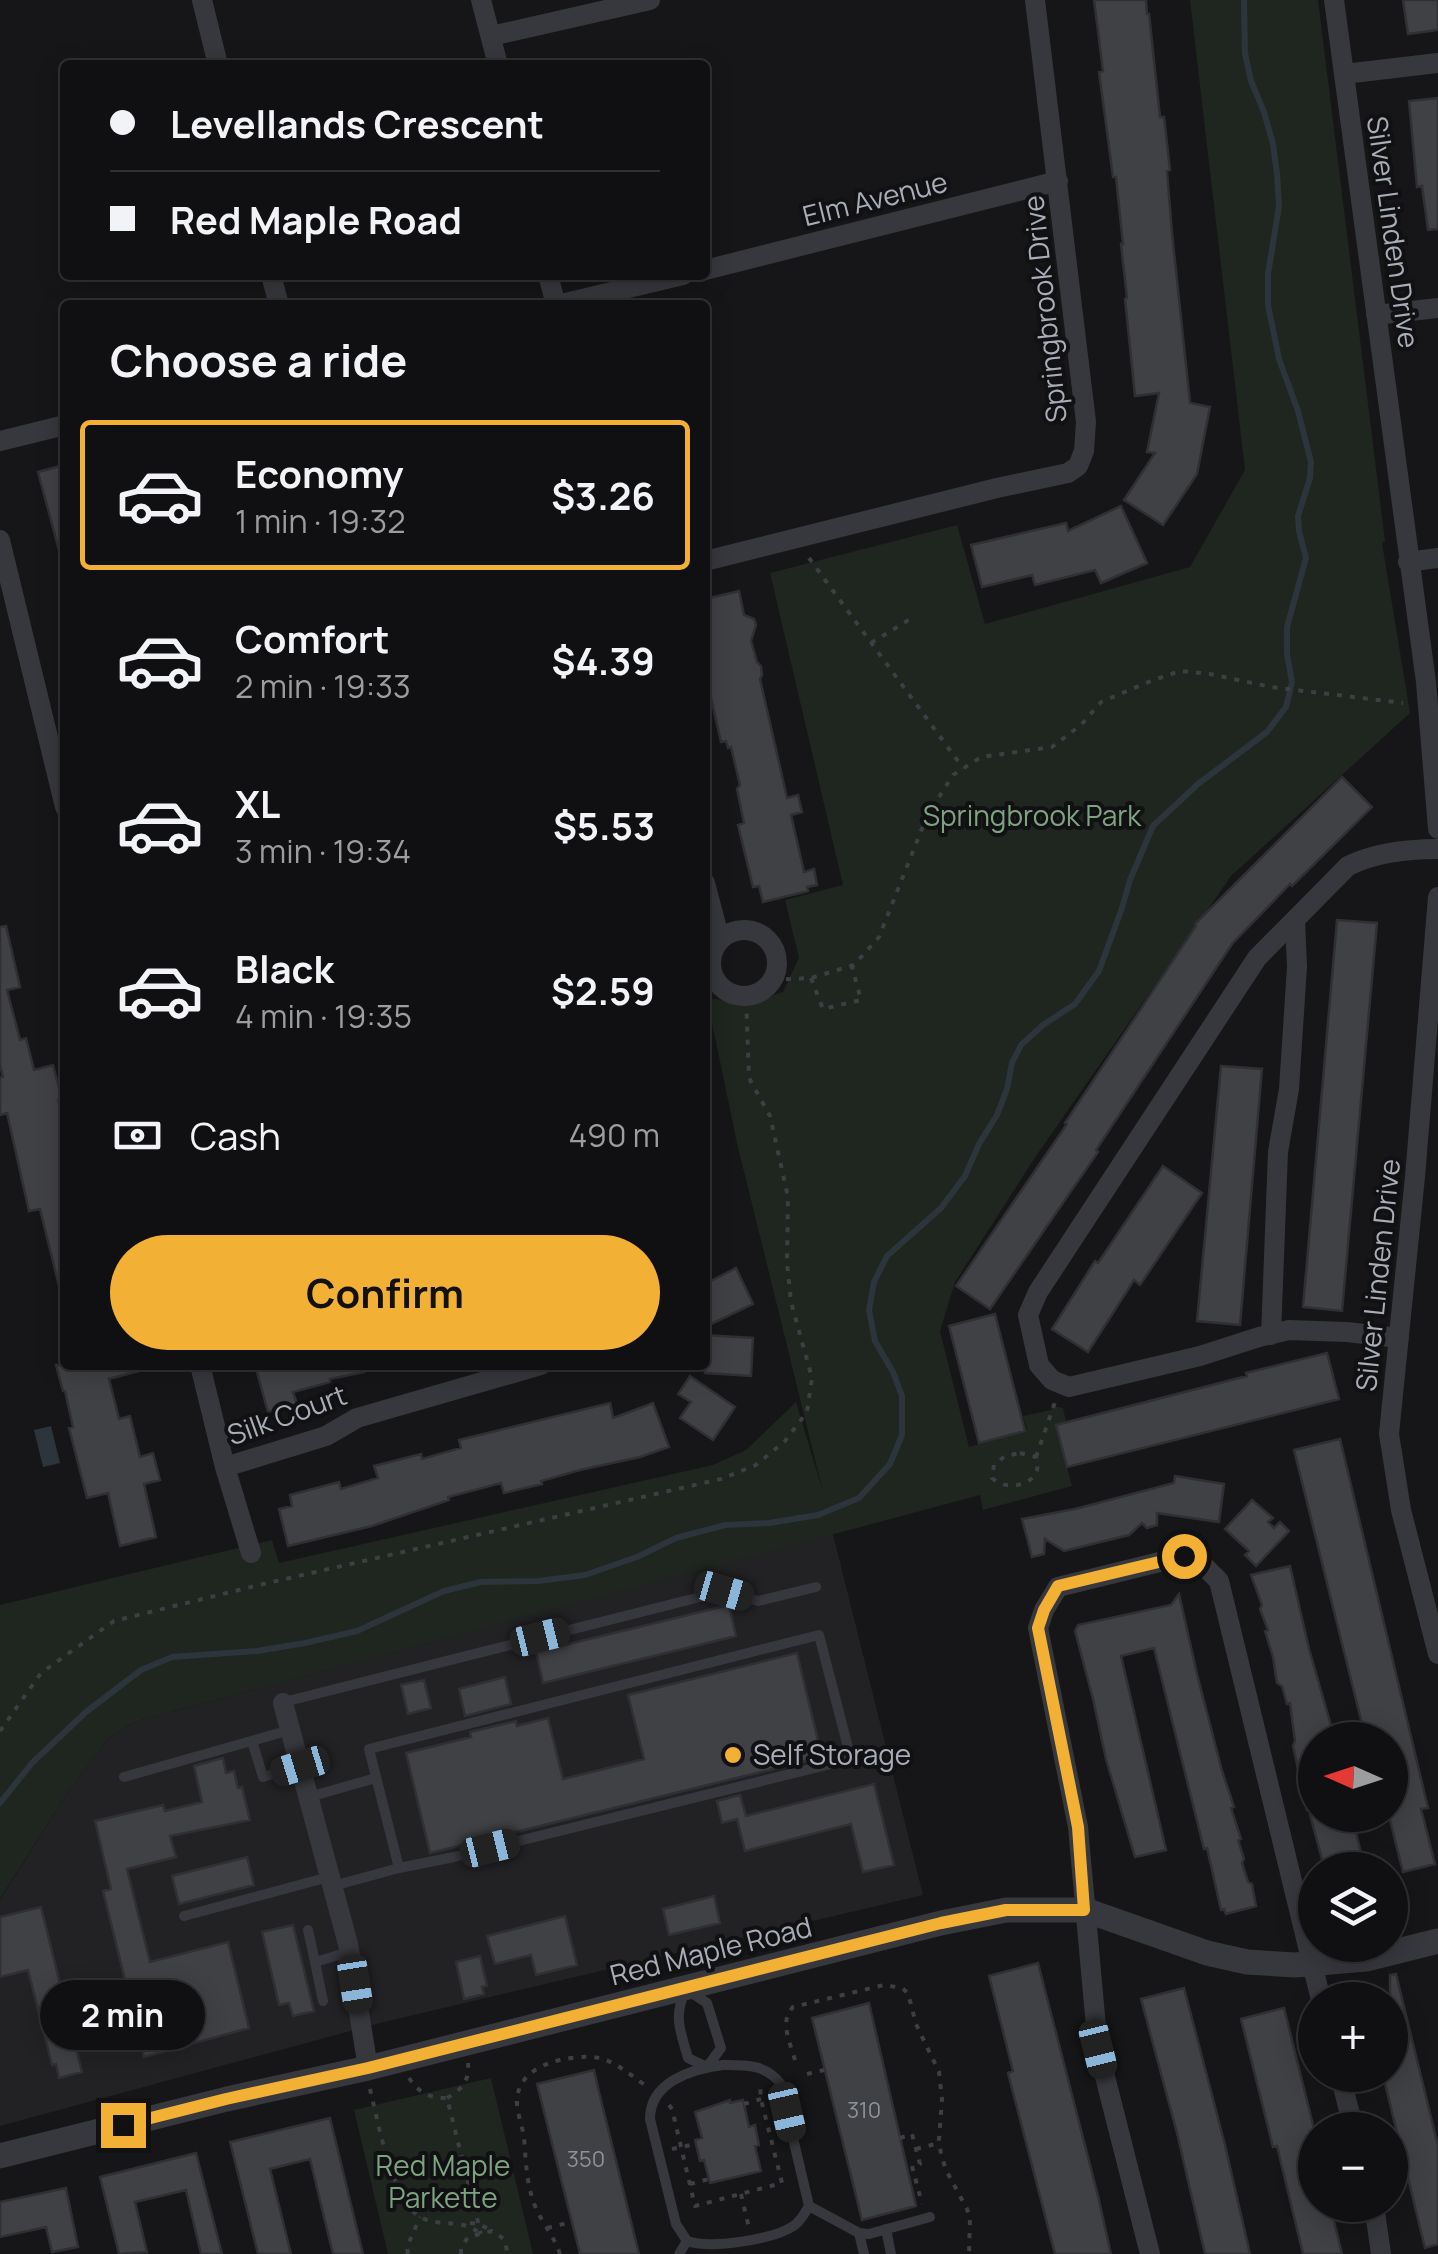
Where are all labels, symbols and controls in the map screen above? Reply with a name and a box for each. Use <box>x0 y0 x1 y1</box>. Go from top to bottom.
text: Levellands Crescent <box>170 97 544 149</box>
street label: Silver Linden Drive <box>1359 114 1429 350</box>
street label: Elm Avenue <box>799 162 951 234</box>
text: Red Maple Road <box>170 193 462 245</box>
street label: Springbrook Drive <box>1013 194 1075 425</box>
text: Choose a ride <box>110 329 407 391</box>
text: Economy <box>235 447 404 499</box>
icon: car <box>115 450 205 540</box>
text: $3.26 <box>551 469 655 521</box>
text: 1 min · 19:32 <box>235 499 405 543</box>
text: Comfort <box>235 612 389 664</box>
icon: car <box>115 615 205 705</box>
text: $4.39 <box>552 634 655 686</box>
text: 2 min · 19:33 <box>235 664 411 708</box>
text: XL <box>235 777 280 829</box>
icon: car <box>115 780 205 870</box>
park label: Springbrook Park <box>923 796 1142 834</box>
text: $5.53 <box>553 799 655 851</box>
text: 3 min · 19:34 <box>235 829 411 873</box>
text: Black <box>235 942 334 994</box>
icon: car <box>115 945 205 1035</box>
text: $2.59 <box>551 964 655 1016</box>
text: 4 min · 19:35 <box>235 994 412 1038</box>
icon: cash <box>110 1108 165 1163</box>
text: Cash <box>190 1109 281 1161</box>
text: 490 m <box>569 1113 660 1157</box>
street label: Silver Linden Drive <box>1346 1157 1408 1393</box>
button: Confirm <box>110 1235 660 1350</box>
street label: Silk Court <box>222 1375 352 1453</box>
route start <box>1162 1534 1207 1579</box>
car <box>691 1568 757 1614</box>
car <box>507 1615 573 1659</box>
north arrow <box>1298 1722 1408 1832</box>
map controls <box>1298 1722 1408 2222</box>
place label: Self Storage <box>753 1735 911 1773</box>
car <box>267 1743 333 1789</box>
marker: Self Storage <box>722 1744 744 1766</box>
car <box>457 1826 523 1870</box>
button: layers <box>1298 1852 1408 1962</box>
street label: Red Maple Road <box>606 1907 816 1993</box>
car <box>335 1952 375 2016</box>
callout: 2 min <box>41 1980 206 2050</box>
button: + <box>1298 1982 1408 2092</box>
text: 2 min <box>81 1993 164 2037</box>
car <box>1076 2016 1120 2082</box>
car <box>766 2079 808 2145</box>
house number: 310 <box>847 2095 881 2125</box>
route end <box>101 2103 146 2148</box>
button: − <box>1298 2112 1408 2222</box>
house number: 350 <box>567 2144 605 2174</box>
park label: Red Maple Parkette <box>376 2146 510 2216</box>

